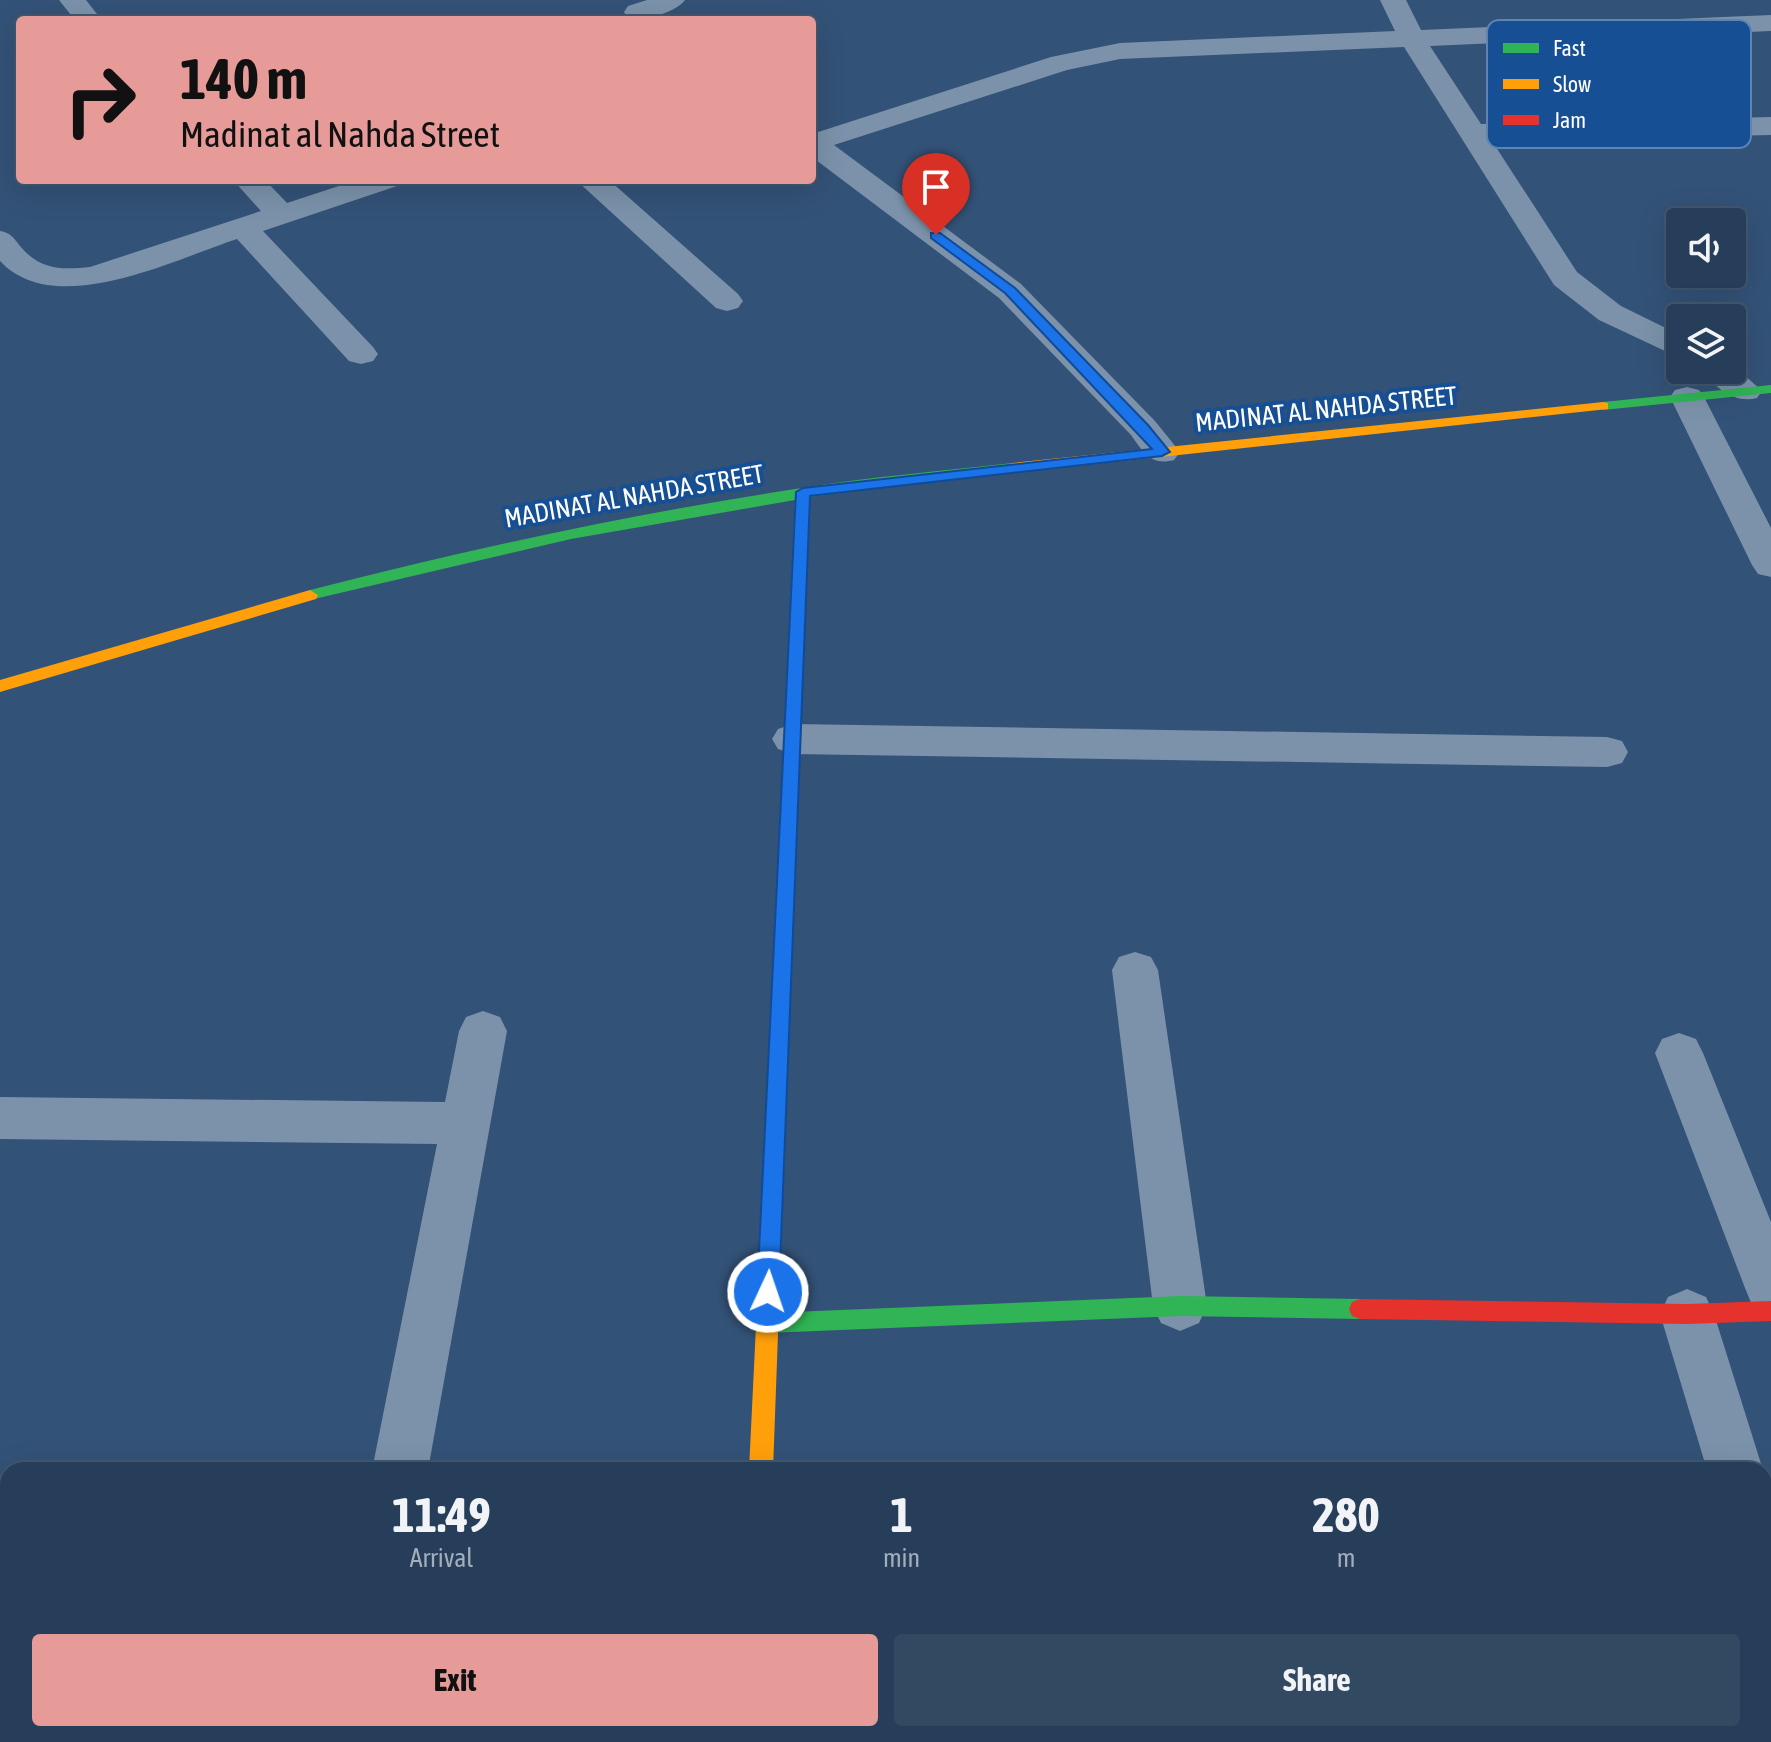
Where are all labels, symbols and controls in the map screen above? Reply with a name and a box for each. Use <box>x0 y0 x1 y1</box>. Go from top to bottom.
legend <box>1487 20 1751 148</box>
text: Fast <box>1553 35 1586 61</box>
text: 140 m <box>180 47 307 111</box>
icon: right <box>48 48 152 152</box>
text: Slow <box>1553 71 1591 97</box>
text: Jam <box>1553 107 1586 133</box>
text: Madinat al Nahda Street <box>180 113 500 155</box>
pin <box>902 153 970 235</box>
icon: arrive <box>914 165 958 209</box>
map controls <box>1666 208 1746 384</box>
button: sound <box>1666 208 1746 288</box>
button: layers <box>1666 304 1746 384</box>
street label: MADINAT AL NAHDA STREET <box>1194 380 1459 438</box>
street label: MADINAT AL NAHDA STREET <box>502 458 767 534</box>
position arrow <box>726 1250 810 1334</box>
text: 11:49 <box>392 1487 491 1542</box>
text: 1 <box>890 1487 913 1542</box>
text: 280 <box>1312 1487 1380 1542</box>
text: Arrival <box>410 1543 473 1573</box>
text: min <box>883 1543 920 1573</box>
text: m <box>1337 1543 1355 1573</box>
button: Exit <box>32 1634 878 1726</box>
button: Share <box>894 1634 1740 1726</box>

